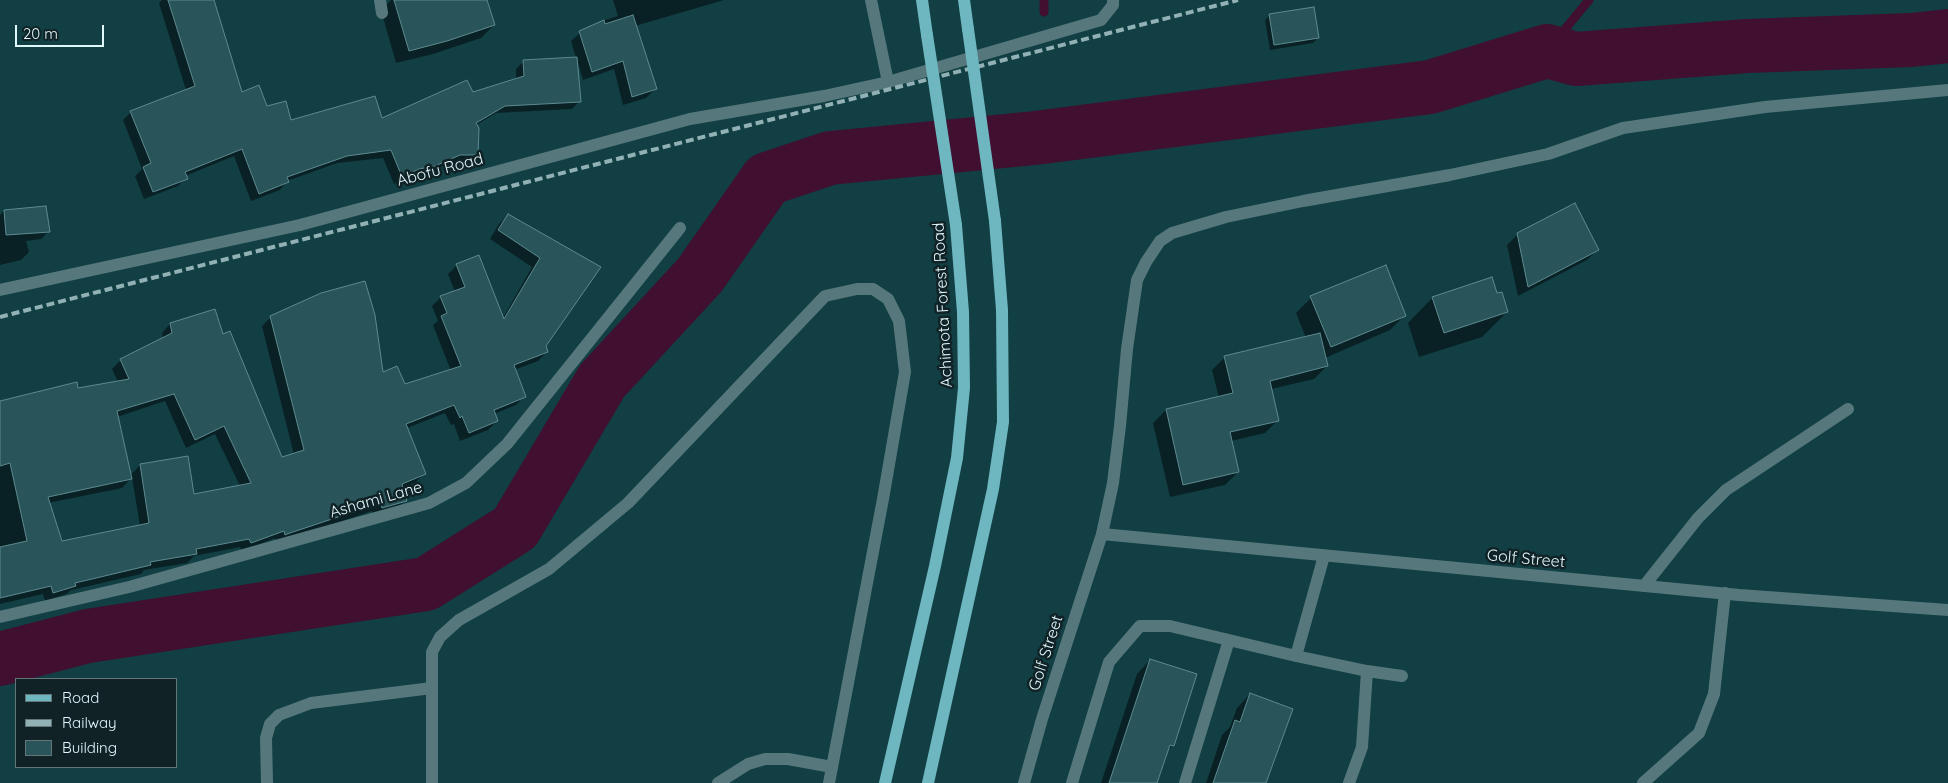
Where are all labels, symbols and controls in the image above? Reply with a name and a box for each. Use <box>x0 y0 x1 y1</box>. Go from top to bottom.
scale bar <box>18 15 106 47</box>
text: 20 m <box>23 24 58 43</box>
street label: Abofu Road <box>395 149 485 191</box>
street label: Achimota Forest Road <box>929 222 957 388</box>
street label: Ashami Lane <box>327 478 425 522</box>
street label: Golf Street <box>1486 546 1566 572</box>
street label: Golf Street <box>1025 613 1067 693</box>
legend <box>15 678 178 768</box>
text: Road <box>62 688 99 707</box>
text: Railway <box>62 713 117 732</box>
text: Building <box>62 738 117 757</box>

